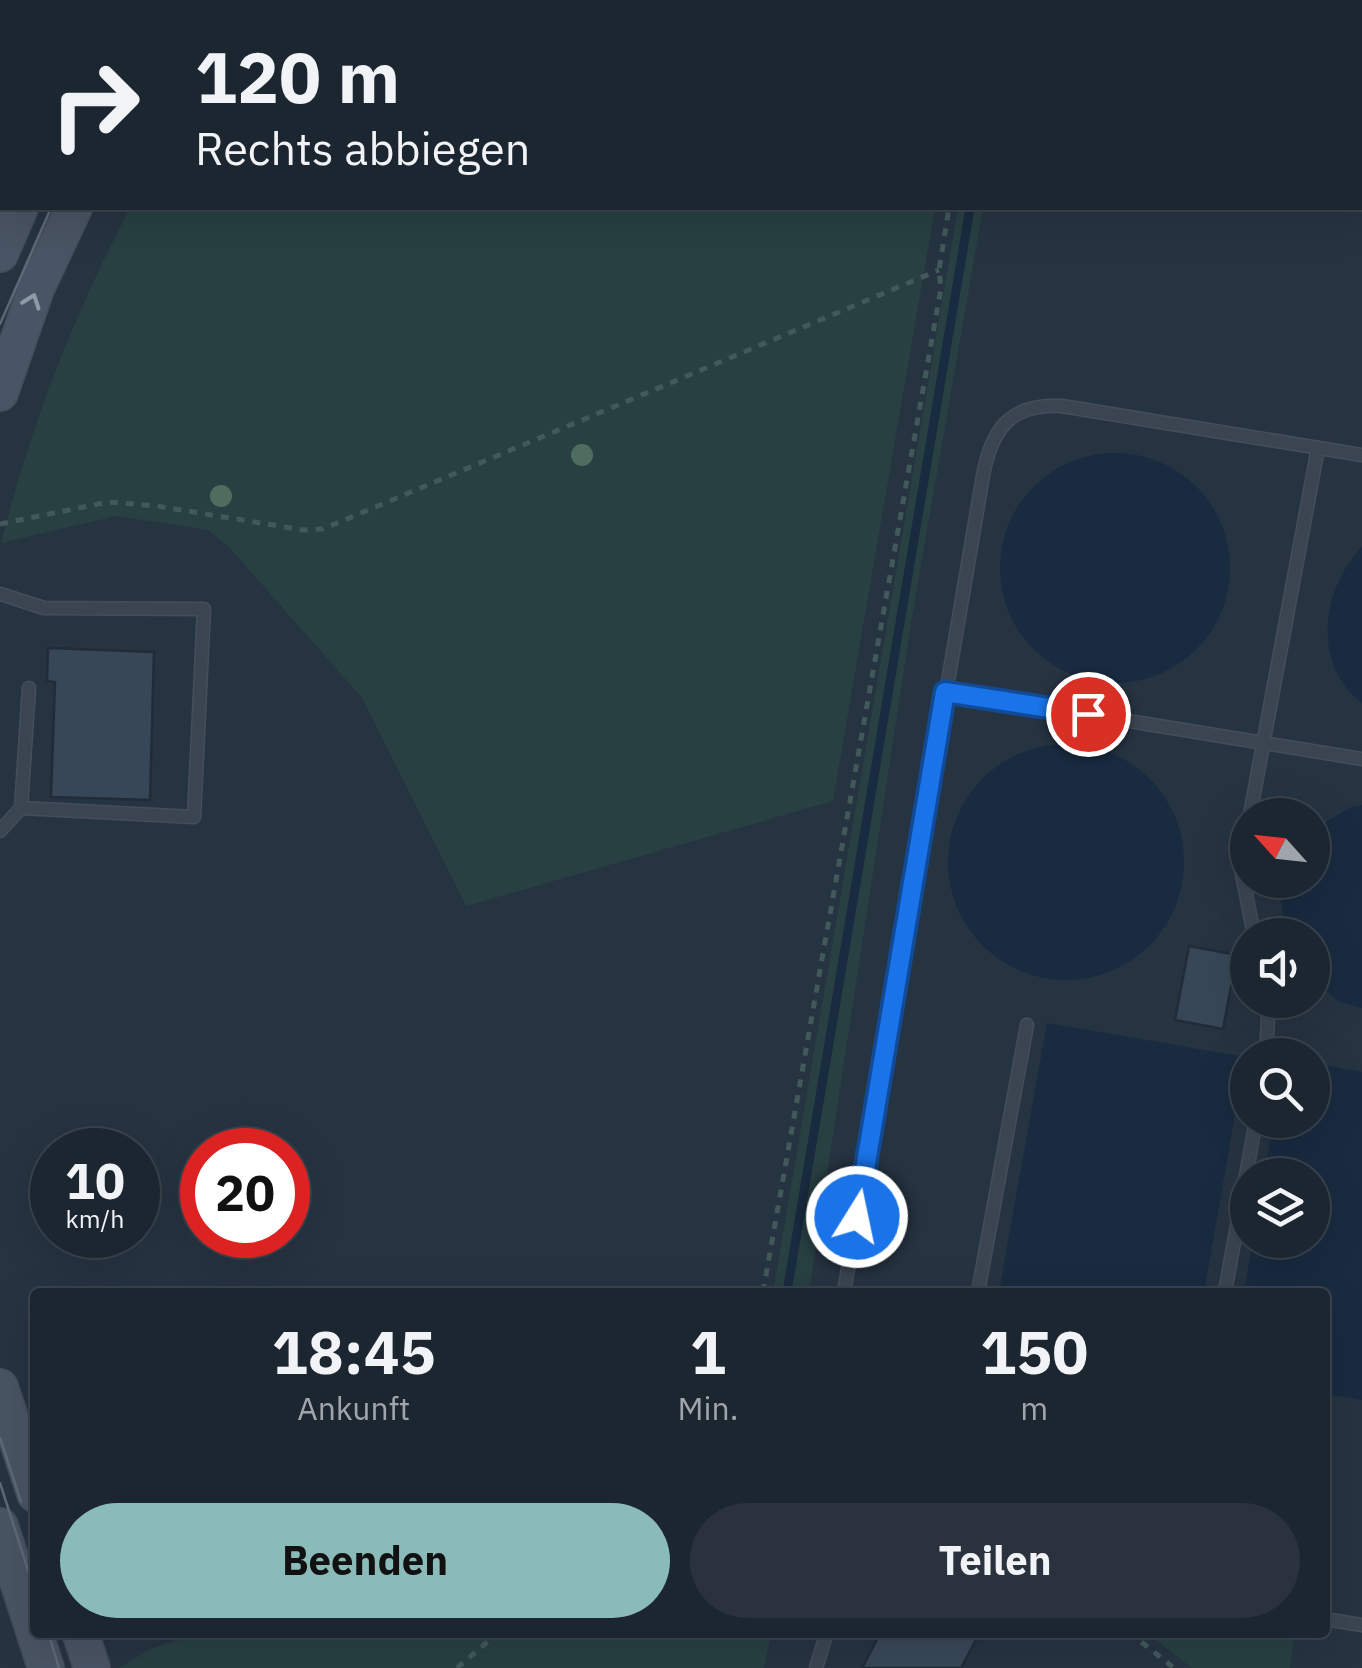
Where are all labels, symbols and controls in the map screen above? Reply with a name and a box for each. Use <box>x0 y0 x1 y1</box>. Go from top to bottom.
text: 120 m <box>195 31 400 122</box>
icon: right <box>30 40 160 170</box>
text: Rechts abbiegen <box>195 119 530 177</box>
one-way arrow <box>20 294 41 311</box>
pin <box>1046 672 1131 757</box>
icon: arrive <box>1061 687 1116 742</box>
north arrow <box>1230 798 1330 898</box>
map controls <box>1230 798 1330 1258</box>
button: sound <box>1230 918 1330 1018</box>
button: search <box>1230 1038 1330 1138</box>
speed limit sign: 20 <box>180 1128 310 1258</box>
text: 10 <box>65 1148 125 1213</box>
button: layers <box>1230 1158 1330 1258</box>
position arrow <box>805 1165 909 1269</box>
text: km/h <box>66 1202 124 1235</box>
text: 18:45 <box>272 1312 436 1391</box>
text: 1 <box>690 1312 726 1391</box>
text: 150 <box>980 1312 1088 1391</box>
text: Ankunft <box>297 1387 410 1429</box>
text: Min. <box>677 1387 738 1429</box>
text: m <box>1020 1387 1048 1429</box>
button: Beenden <box>60 1503 670 1618</box>
button: Teilen <box>690 1503 1300 1618</box>

